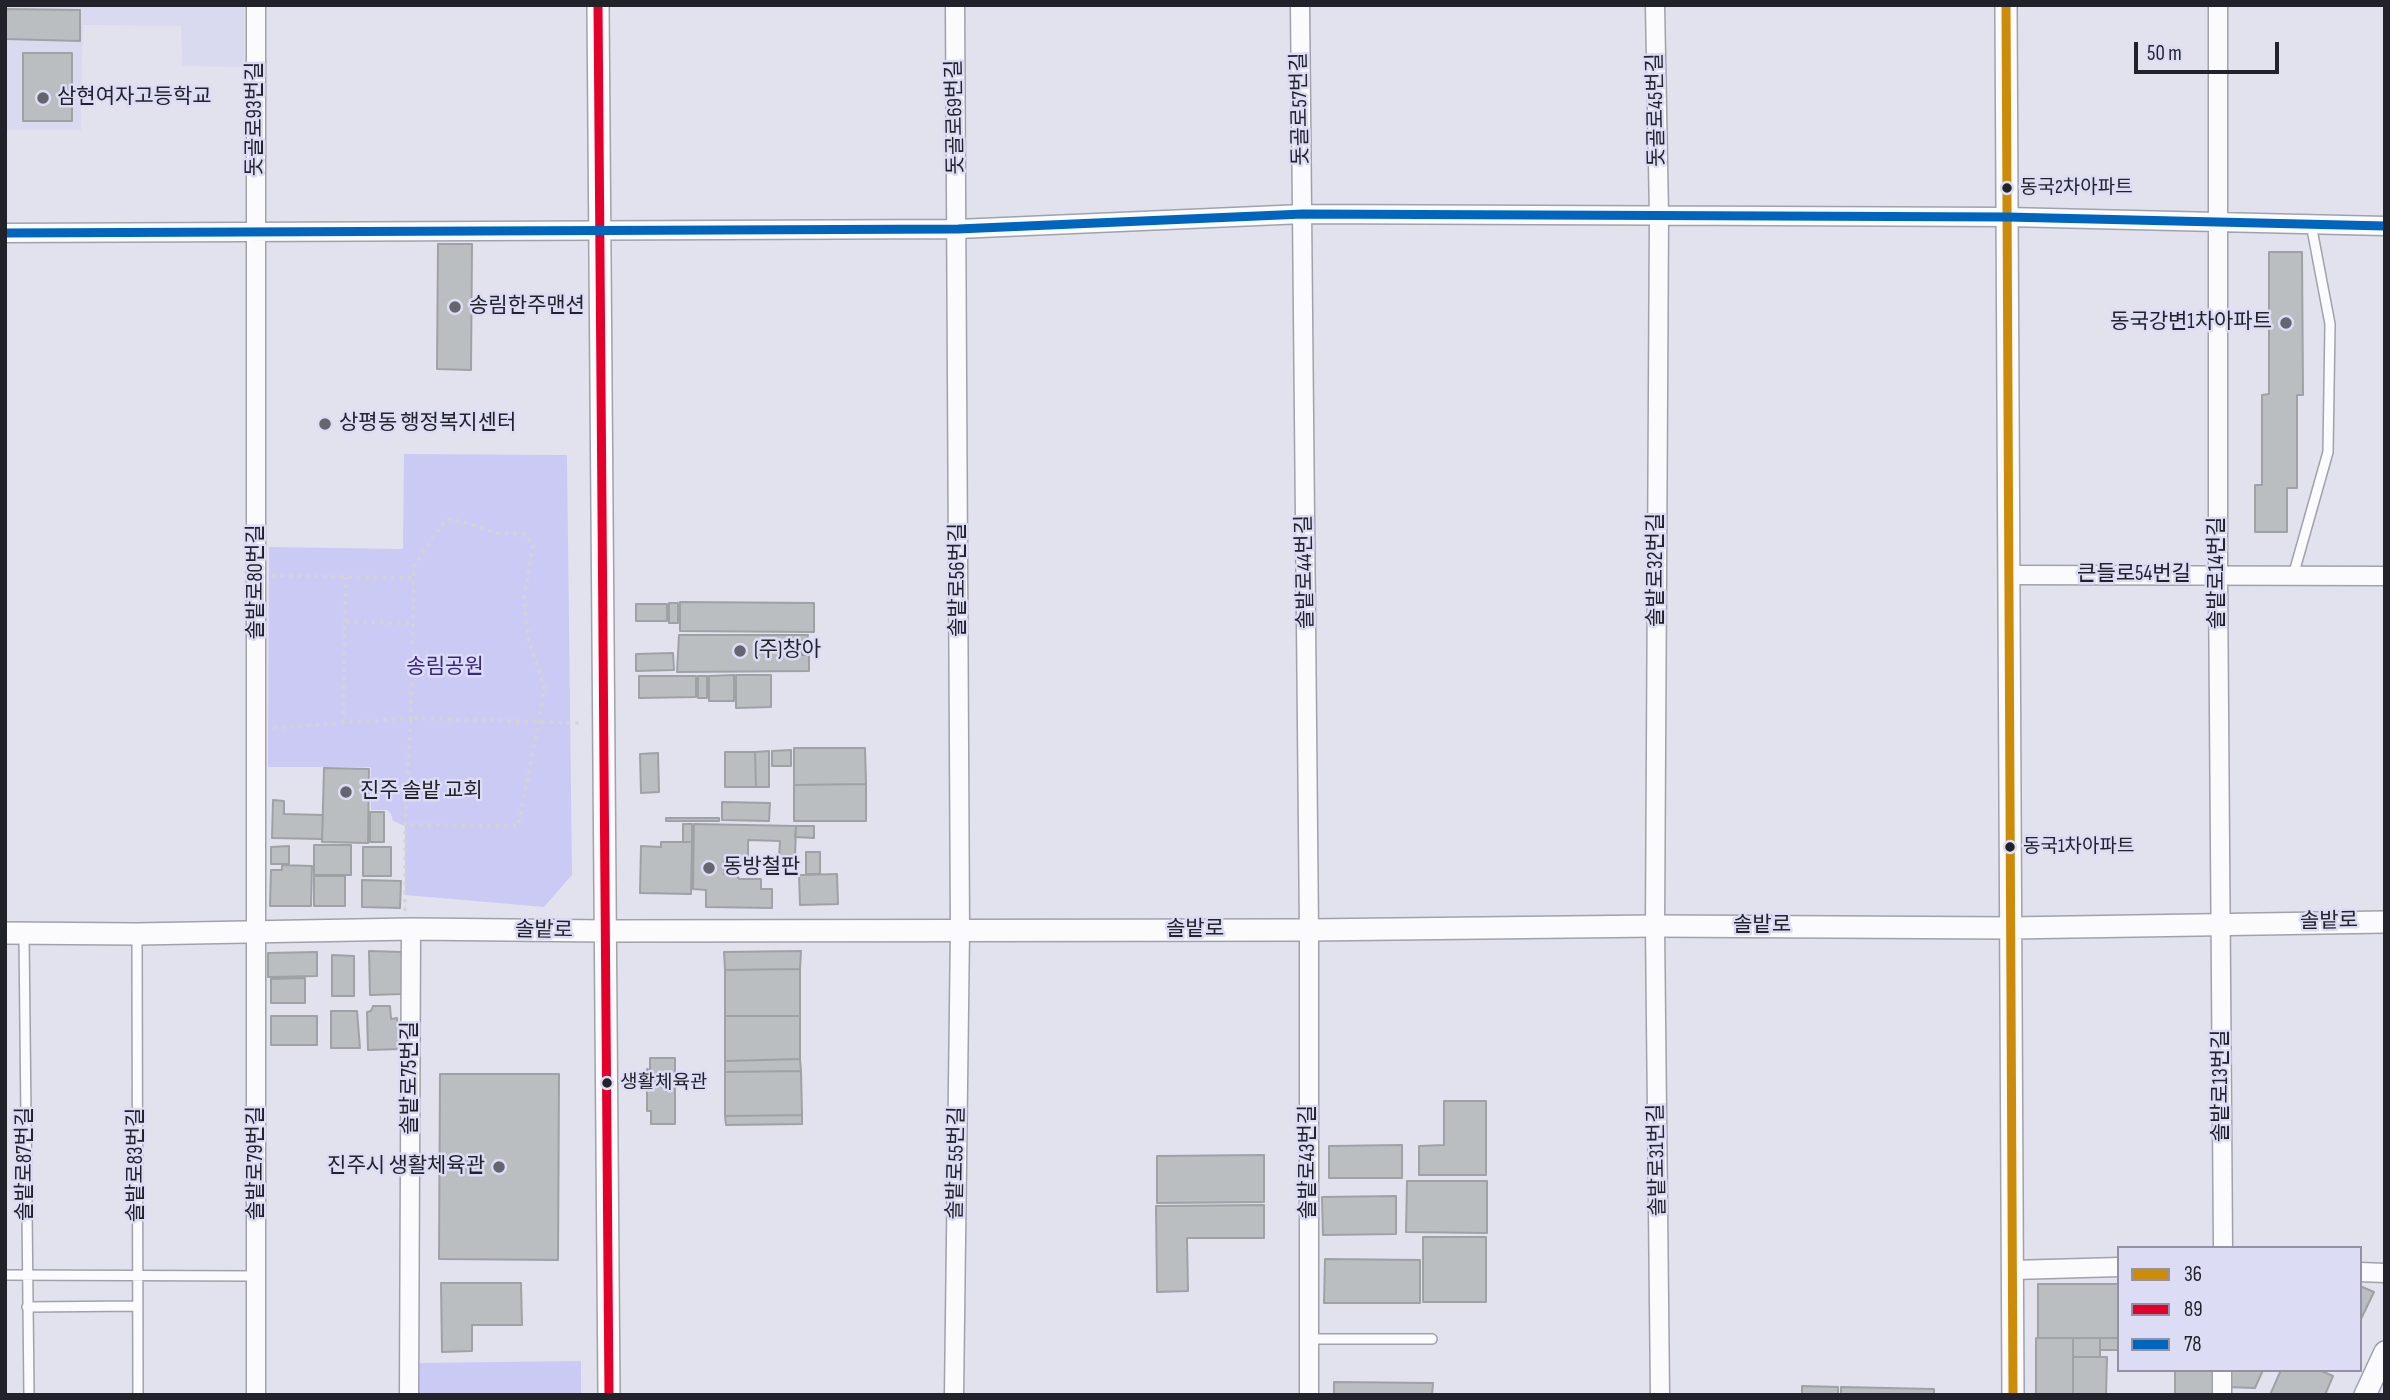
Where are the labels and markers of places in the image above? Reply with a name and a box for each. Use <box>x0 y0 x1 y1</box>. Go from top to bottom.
place label: 삼현여자고등학교 <box>57 85 212 111</box>
marker: 삼현여자고등학교 <box>35 90 51 106</box>
place label: 동국2차아파트 <box>2020 177 2133 199</box>
marker: 동국2차아파트 <box>2000 181 2014 195</box>
place label: 송림한주맨션 <box>469 294 585 320</box>
marker: 송림한주맨션 <box>447 299 463 315</box>
place label: 동국강변1차아파트 <box>2110 310 2272 336</box>
marker: 동국강변1차아파트 <box>2278 315 2294 331</box>
place label: 상평동 행정복지센터 <box>339 411 516 437</box>
marker: 상평동 행정복지센터 <box>317 416 333 432</box>
place label: (주)창아 <box>754 638 821 664</box>
marker: (주)창아 <box>732 643 748 659</box>
place label: 진주 솔밭 교회 <box>360 779 483 805</box>
marker: 진주 솔밭 교회 <box>338 784 354 800</box>
place label: 동국1차아파트 <box>2023 836 2135 858</box>
marker: 동국1차아파트 <box>2003 840 2017 854</box>
place label: 동방철판 <box>723 855 800 881</box>
marker: 동방철판 <box>701 860 717 876</box>
place label: 생활체육관 <box>620 1072 707 1094</box>
marker: 생활체육관 <box>600 1076 614 1090</box>
place label: 진주시 생활체육관 <box>327 1154 485 1180</box>
marker: 진주시 생활체육관 <box>491 1159 507 1175</box>

